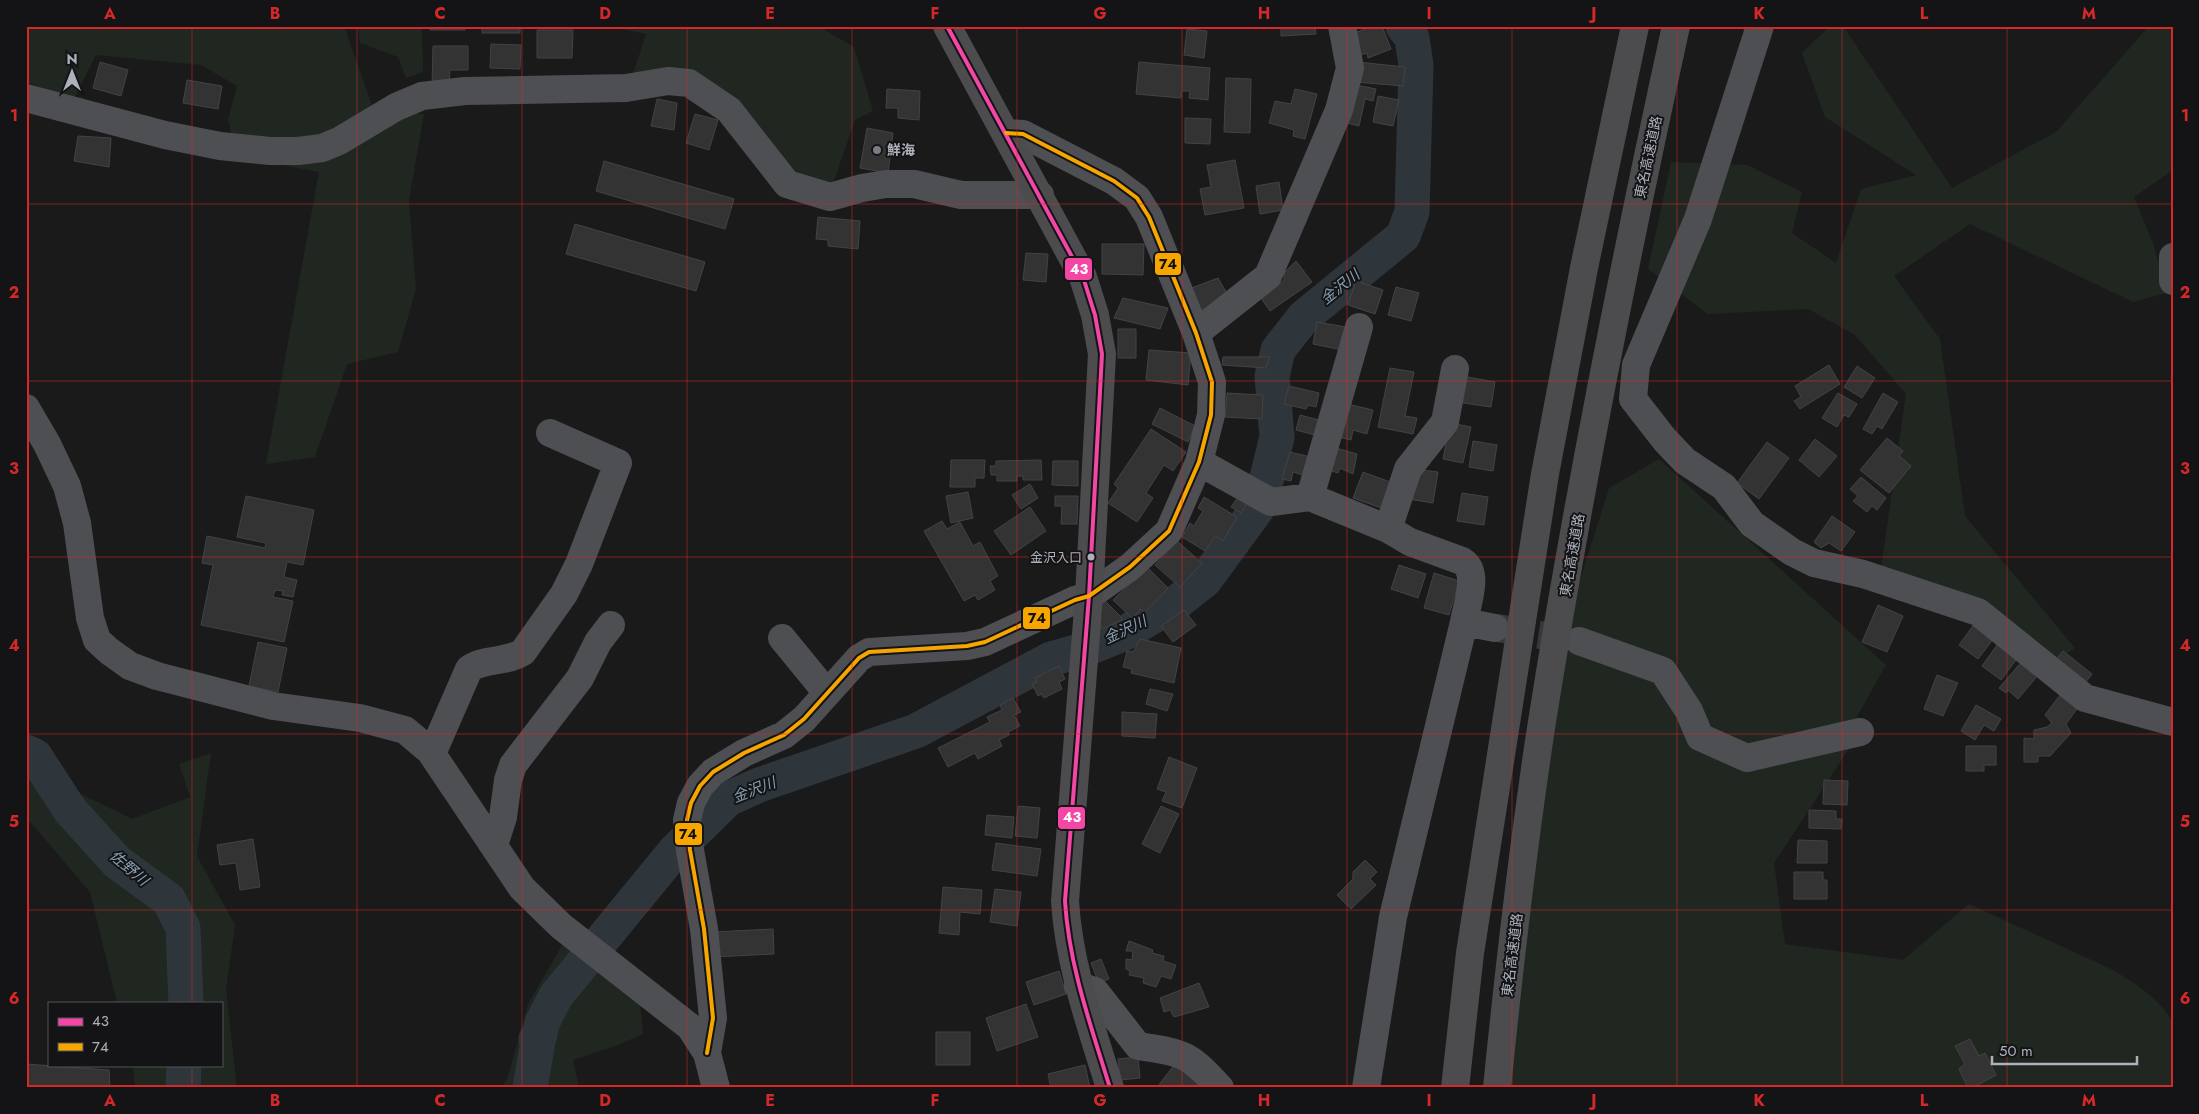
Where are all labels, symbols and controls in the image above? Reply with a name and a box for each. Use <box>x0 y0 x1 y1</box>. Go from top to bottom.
text: A <box>103 2 116 25</box>
text: B <box>270 2 280 25</box>
text: C <box>434 2 446 25</box>
text: D <box>599 2 611 25</box>
text: E <box>765 2 775 25</box>
text: F <box>931 2 939 25</box>
text: G <box>1093 2 1107 25</box>
text: H <box>1258 2 1270 25</box>
text: I <box>1426 2 1432 25</box>
text: J <box>1588 2 1597 25</box>
text: K <box>1753 2 1765 25</box>
text: L <box>1920 2 1929 25</box>
text: M <box>2082 2 2096 25</box>
north arrow <box>48 48 98 98</box>
text: N <box>66 49 78 69</box>
text: 1 <box>10 104 18 127</box>
text: 1 <box>2181 104 2189 127</box>
street label: 東名高速道路 <box>1629 114 1667 200</box>
place label: 鮮海 <box>887 140 915 160</box>
marker: 鮮海 <box>871 144 883 156</box>
line badge: 74 <box>1154 252 1182 276</box>
text: 74 <box>1159 254 1177 274</box>
line badge: 43 <box>1064 257 1093 281</box>
text: 43 <box>1070 259 1089 279</box>
water label: 金沢川 <box>1316 263 1366 310</box>
text: 2 <box>9 281 19 304</box>
text: 2 <box>2180 281 2190 304</box>
text: 3 <box>9 457 19 480</box>
text: 3 <box>2180 457 2190 480</box>
street label: 東名高速道路 <box>1555 512 1589 598</box>
place label: 金沢入口 <box>1030 548 1082 567</box>
marker: 金沢入口 <box>1086 552 1096 562</box>
line badge: 74 <box>1022 606 1051 630</box>
text: 74 <box>1028 608 1046 628</box>
water label: 金沢川 <box>1100 610 1152 649</box>
text: 4 <box>8 634 20 657</box>
text: 4 <box>2179 634 2191 657</box>
water label: 金沢川 <box>729 771 781 808</box>
line badge: 43 <box>1057 806 1086 830</box>
text: 43 <box>1063 807 1082 827</box>
text: 5 <box>9 810 19 833</box>
text: 5 <box>2180 810 2190 833</box>
line badge: 74 <box>674 822 703 846</box>
text: 74 <box>679 824 697 844</box>
water label: 佐野川 <box>105 845 155 892</box>
street label: 東名高速道路 <box>1497 912 1527 998</box>
text: 6 <box>9 987 19 1010</box>
text: 6 <box>2180 987 2190 1010</box>
legend <box>48 1002 222 1066</box>
text: 43 <box>92 1010 109 1032</box>
scale bar <box>1992 1034 2136 1066</box>
text: 74 <box>92 1036 109 1058</box>
text: 50 m <box>1999 1040 2033 1062</box>
text: A <box>103 1089 116 1112</box>
text: B <box>270 1089 280 1112</box>
text: C <box>434 1089 446 1112</box>
text: D <box>599 1089 611 1112</box>
text: E <box>765 1089 775 1112</box>
text: F <box>931 1089 939 1112</box>
text: G <box>1093 1089 1107 1112</box>
text: H <box>1258 1089 1270 1112</box>
text: I <box>1426 1089 1432 1112</box>
text: J <box>1588 1089 1597 1112</box>
text: K <box>1753 1089 1765 1112</box>
text: L <box>1920 1089 1929 1112</box>
text: M <box>2082 1089 2096 1112</box>

